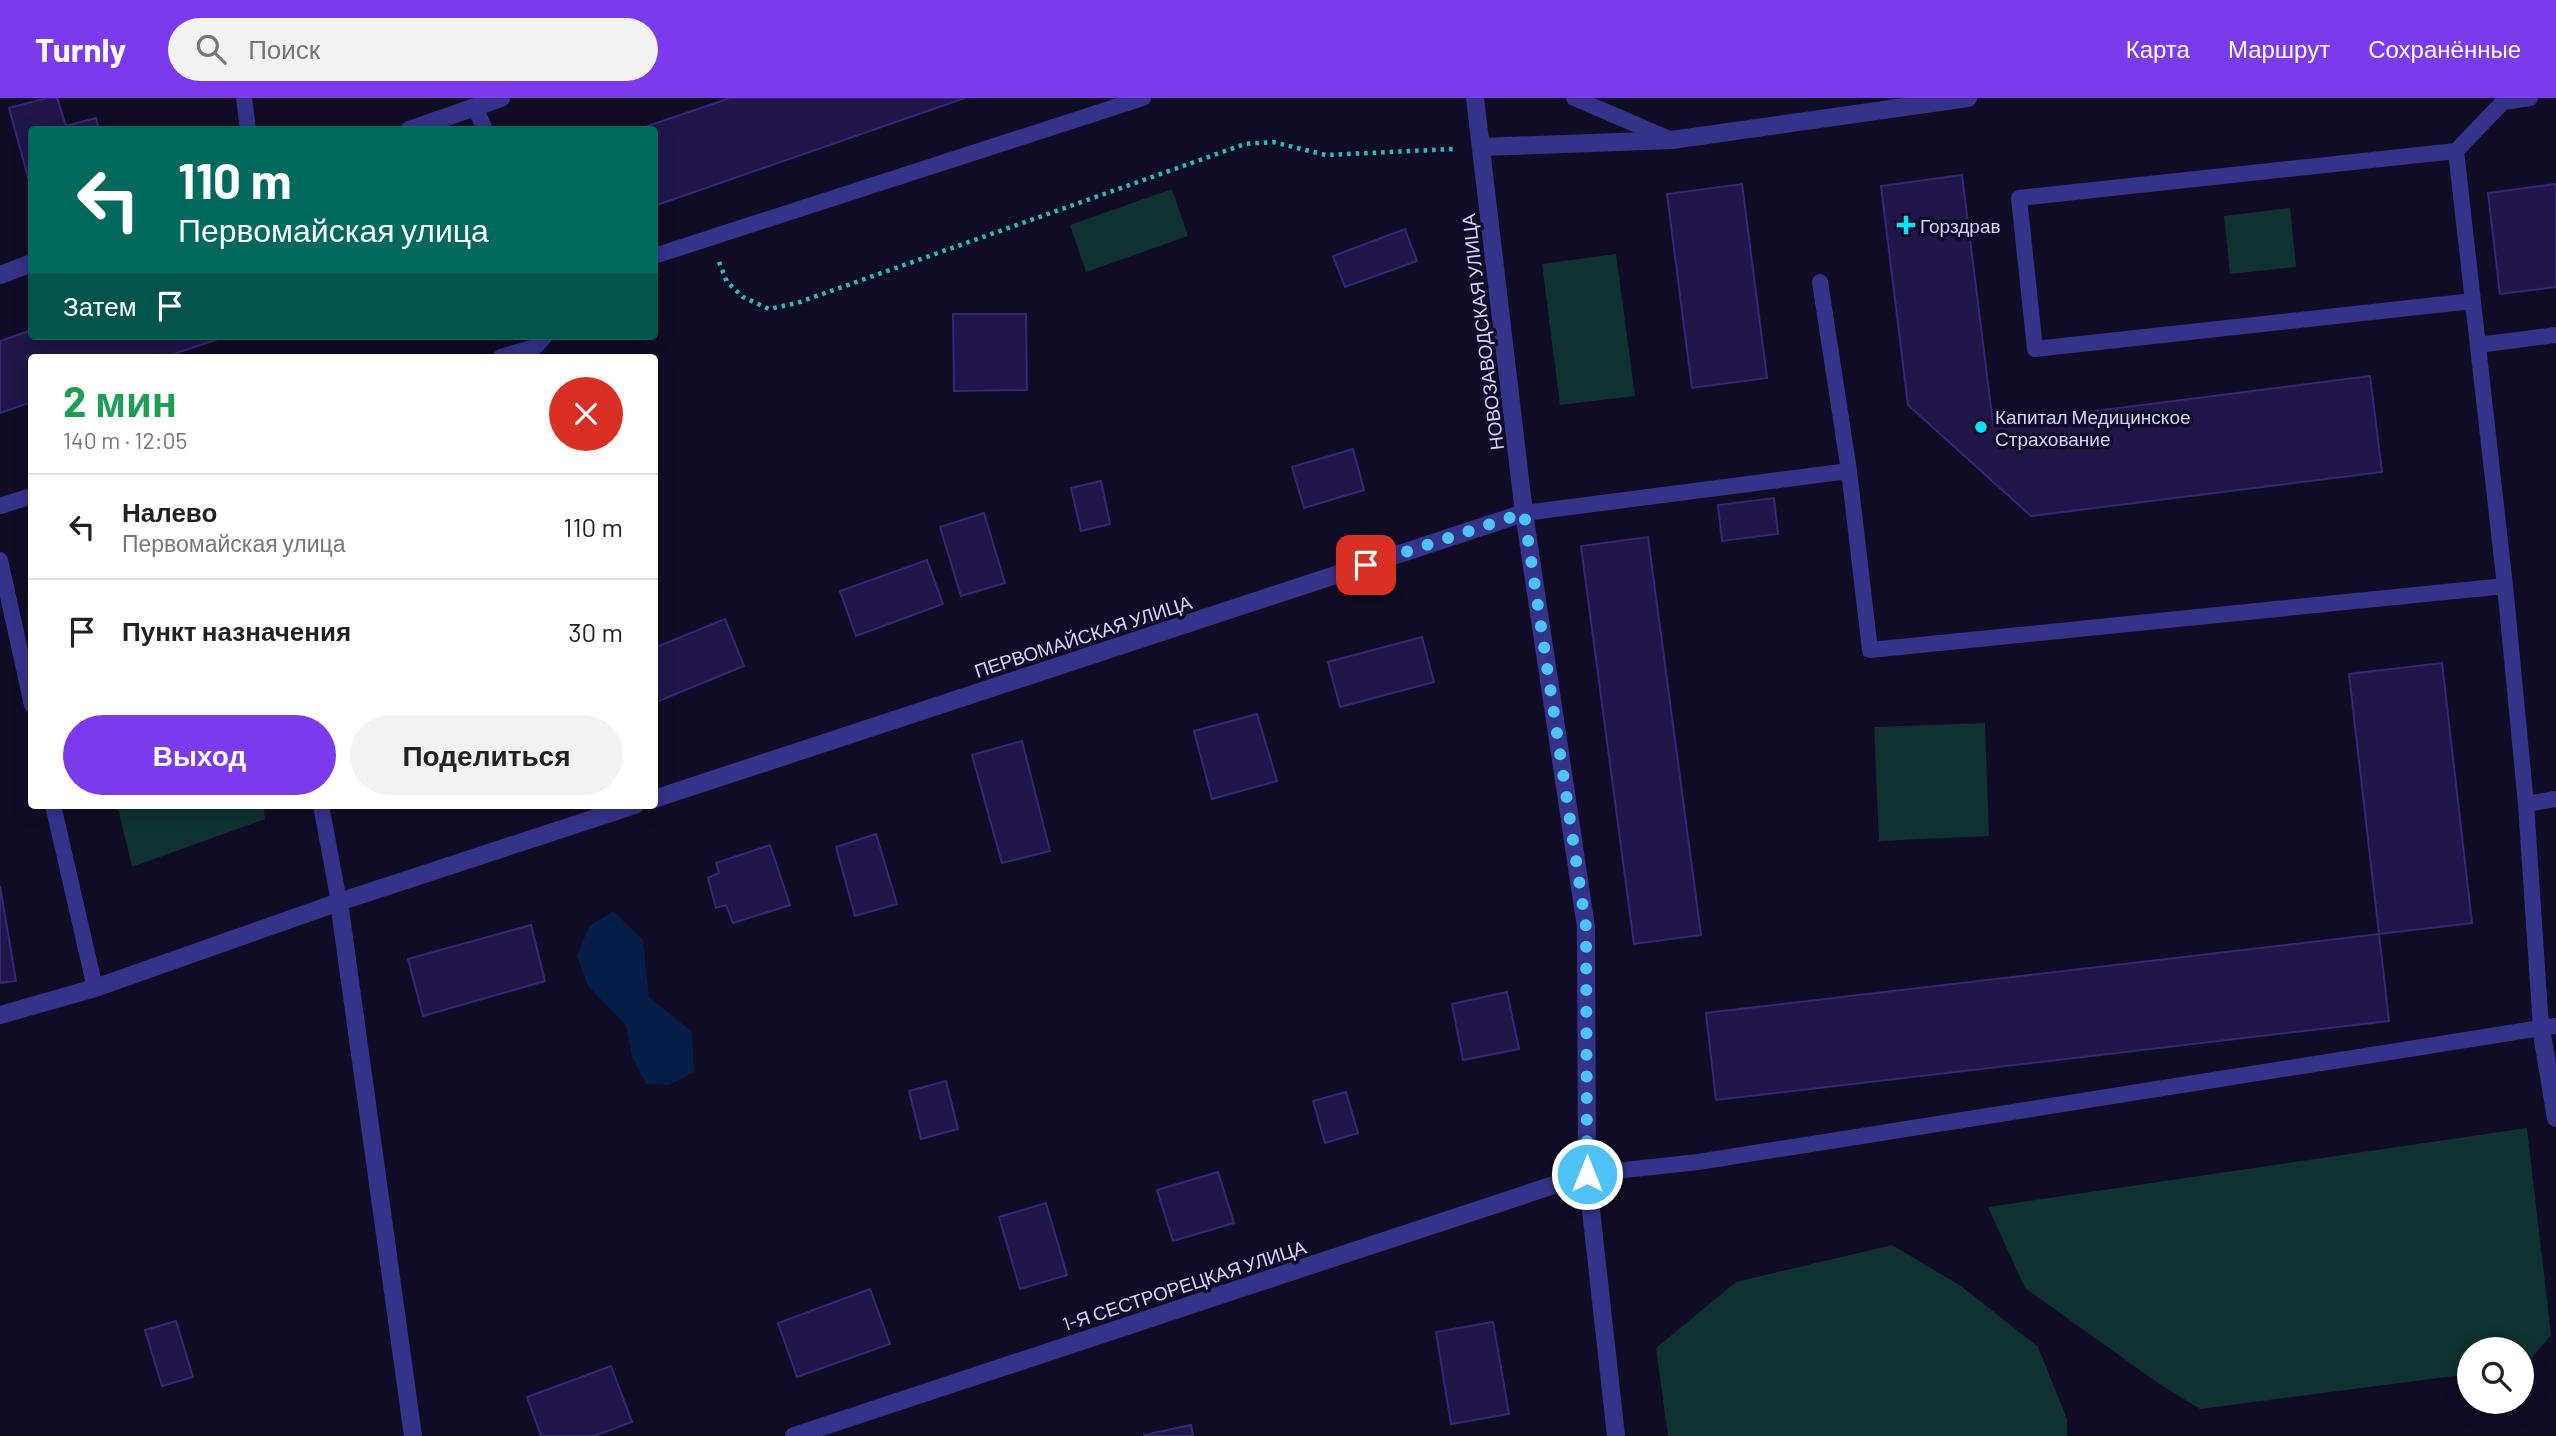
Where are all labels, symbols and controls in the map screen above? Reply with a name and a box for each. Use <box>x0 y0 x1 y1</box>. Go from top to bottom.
search box <box>168 18 658 81</box>
text: Turnly <box>35 29 126 69</box>
icon: search <box>192 30 230 68</box>
text: Поиск <box>248 33 320 64</box>
text: Карта <box>2126 34 2190 63</box>
text: Маршрут <box>2228 34 2330 63</box>
text: Сохранённые <box>2368 34 2521 63</box>
text: 110 m <box>178 150 292 209</box>
icon: left <box>63 154 154 245</box>
text: Первомайская улица <box>178 210 489 248</box>
street label: НОВОЗАВОДСКАЯ УЛИЦА <box>1456 212 1508 452</box>
place label: Горздрав <box>1920 214 2001 237</box>
marker: Горздрав <box>1898 217 1914 233</box>
icon: arrive <box>151 287 189 325</box>
text: Затем <box>63 290 137 321</box>
text: 2 мин <box>63 375 177 425</box>
button: close <box>549 377 623 451</box>
place label: Капитал Медицинское Страхование <box>1995 405 2191 450</box>
marker: Капитал Медицинское Страхование <box>1973 419 1989 435</box>
text: 140 m · 12:05 <box>63 426 187 454</box>
text: Налево <box>122 496 217 527</box>
icon: left <box>63 508 101 546</box>
text: 110 m <box>563 511 623 542</box>
text: Первомайская улица <box>122 529 345 557</box>
pin <box>1336 535 1396 595</box>
icon: arrive <box>1347 546 1385 584</box>
street label: ПЕРВОМАЙСКАЯ УЛИЦА <box>971 590 1195 682</box>
icon: arrive <box>63 613 101 651</box>
text: Пункт назначения <box>122 615 351 646</box>
text: 30 m <box>568 616 623 647</box>
button: Выход <box>63 715 336 795</box>
button: Поделиться <box>350 715 623 795</box>
position arrow <box>1550 1137 1624 1211</box>
street label: 1-Я СЕСТРОРЕЦКАЯ УЛИЦА <box>1059 1235 1309 1335</box>
map controls <box>2457 1337 2534 1414</box>
button: search <box>2457 1337 2534 1414</box>

